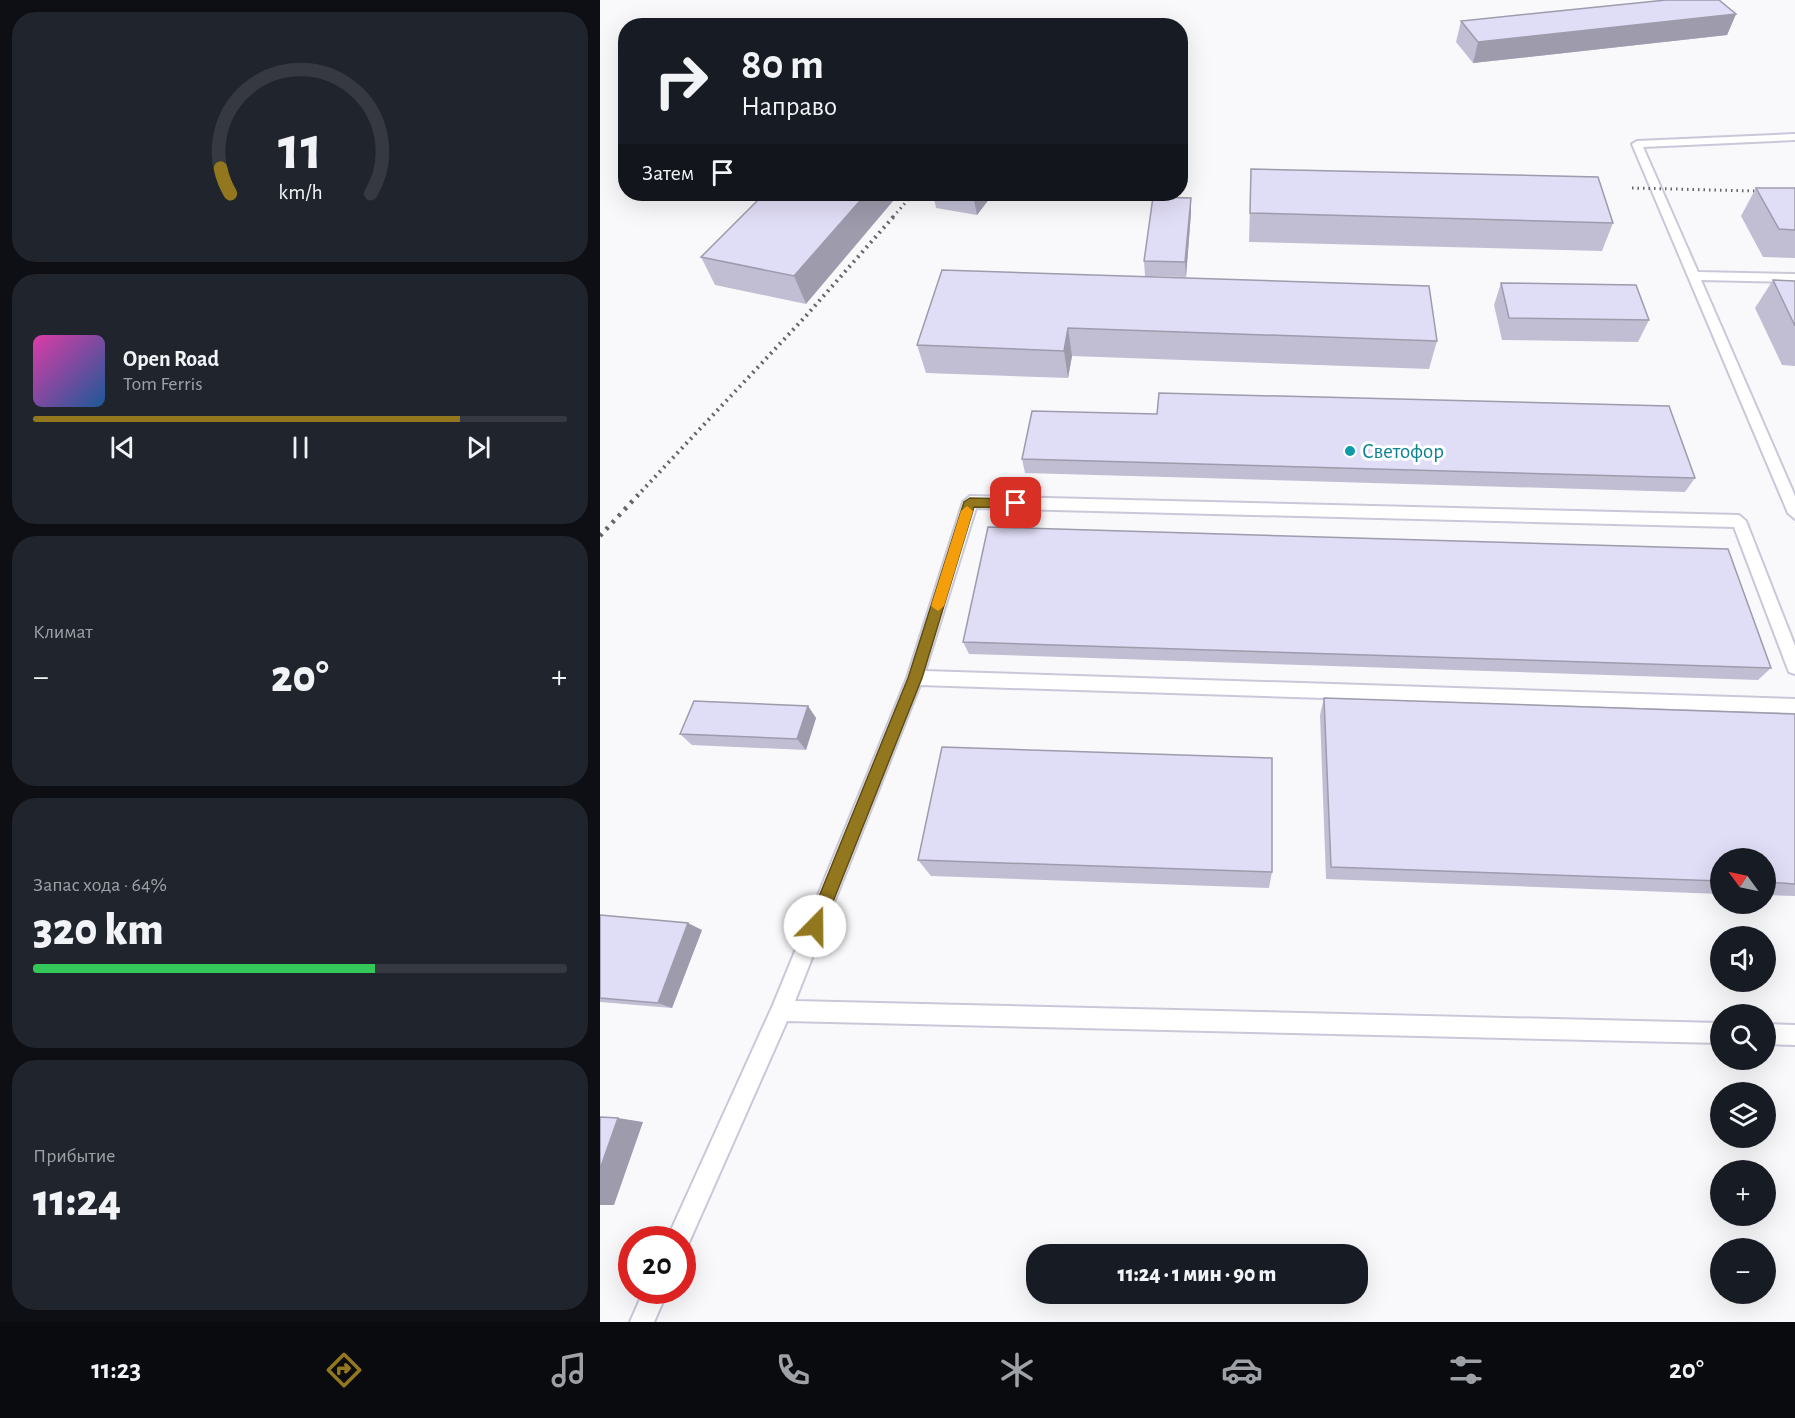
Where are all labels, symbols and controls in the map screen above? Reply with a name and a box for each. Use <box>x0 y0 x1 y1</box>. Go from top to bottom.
icon: right <box>642 42 720 120</box>
text: 80 m <box>741 44 824 86</box>
text: Направо <box>741 93 837 120</box>
text: 11 <box>278 118 322 180</box>
icon: arrive <box>706 156 739 189</box>
text: Затем <box>642 162 694 184</box>
text: km/h <box>278 182 322 203</box>
text: Open Road <box>123 348 219 370</box>
text: Tom Ferris <box>123 374 203 394</box>
icon: previous <box>106 431 139 464</box>
icon: pause <box>284 431 317 464</box>
icon: next <box>462 431 495 464</box>
place label: Светофор <box>1362 441 1444 462</box>
marker: Светофор <box>1343 444 1357 458</box>
pin <box>990 477 1041 528</box>
icon: arrive <box>999 486 1032 519</box>
text: Климат <box>33 622 93 642</box>
text: 20° <box>271 655 329 700</box>
text: − <box>33 661 49 694</box>
text: + <box>551 661 567 694</box>
north arrow <box>1710 848 1776 914</box>
map controls <box>1710 848 1776 1304</box>
text: Запас хода · 64% <box>33 875 167 895</box>
position arrow <box>783 894 847 958</box>
text: 320 km <box>33 908 164 953</box>
button: sound <box>1710 926 1776 992</box>
button: search <box>1710 1004 1776 1070</box>
button: layers <box>1710 1082 1776 1148</box>
text: Прибытие <box>33 1146 115 1166</box>
button: + <box>1710 1160 1776 1226</box>
text: 11:24 <box>33 1179 121 1224</box>
speed limit sign: 20 <box>618 1226 696 1304</box>
button: − <box>1710 1238 1776 1304</box>
text: 11:24 · 1 мин · 90 m <box>1118 1263 1276 1285</box>
icon: directions <box>323 1349 365 1391</box>
icon: music <box>548 1349 590 1391</box>
icon: phone <box>772 1349 814 1391</box>
icon: climate <box>996 1349 1038 1391</box>
icon: car <box>1221 1349 1263 1391</box>
icon: filters <box>1445 1349 1487 1391</box>
text: 11:23 <box>91 1356 141 1383</box>
text: 20° <box>1669 1356 1704 1383</box>

